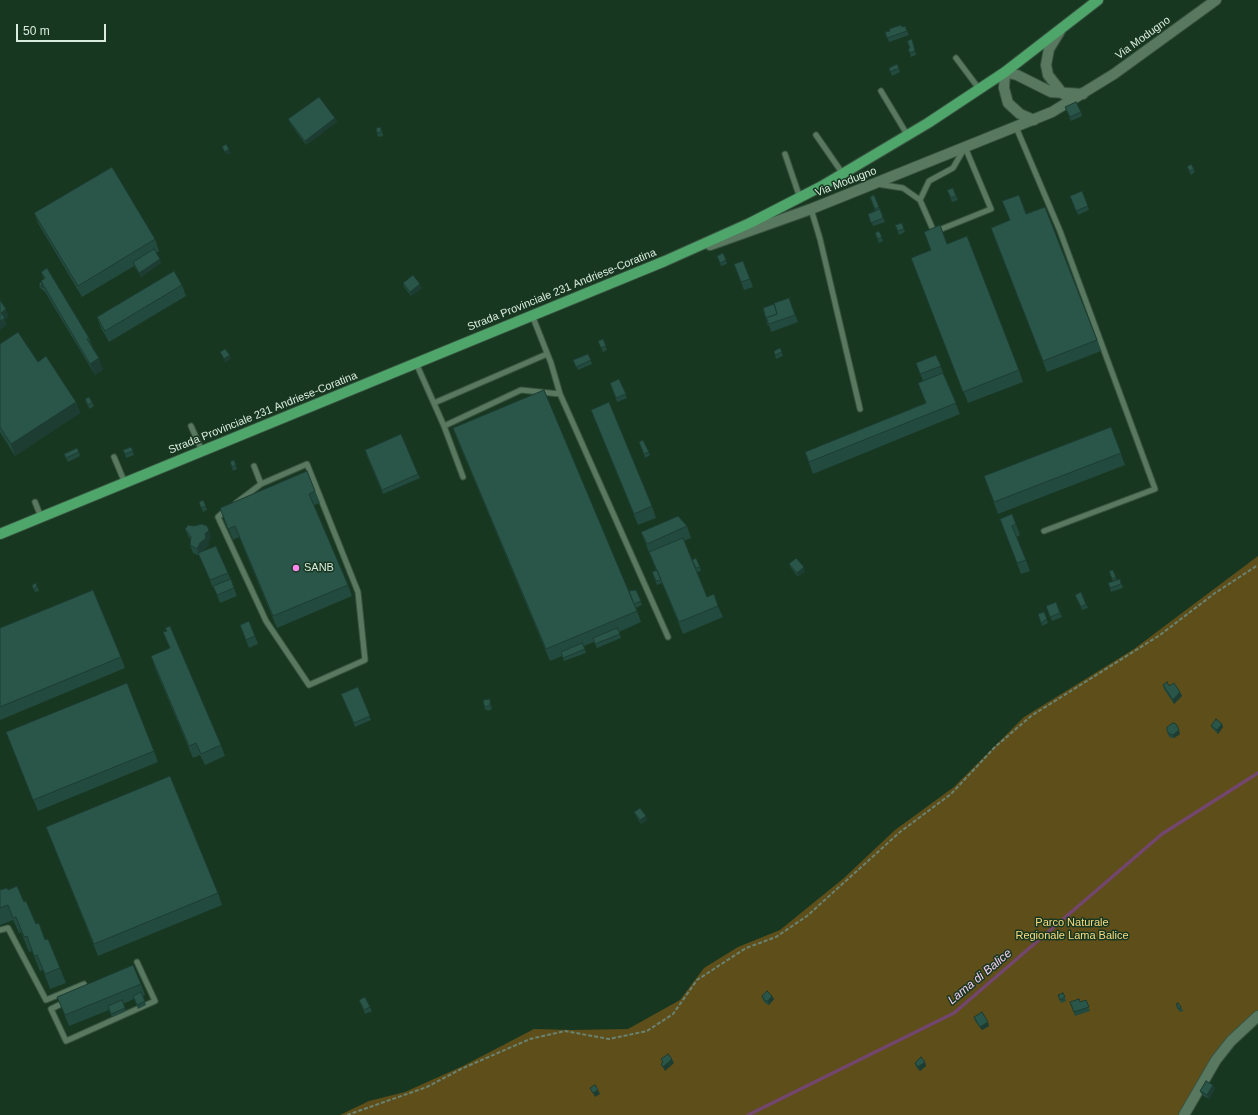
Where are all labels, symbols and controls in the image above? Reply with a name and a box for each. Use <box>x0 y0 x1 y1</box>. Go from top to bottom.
street label: Via Modugno <box>1113 14 1173 62</box>
scale bar <box>18 16 108 42</box>
text: 50 m <box>23 24 50 38</box>
street label: Via Modugno <box>813 164 879 200</box>
street label: Strada Provinciale 231 Andriese-Coratina <box>466 246 658 334</box>
street label: Strada Provinciale 231 Andriese-Coratina <box>167 369 359 457</box>
place label: SANB <box>304 561 334 575</box>
marker: SANB <box>291 563 301 573</box>
park label: Parco Naturale Regionale Lama Balice <box>1015 916 1129 942</box>
water label: Lama di Balice <box>945 946 1015 1008</box>

